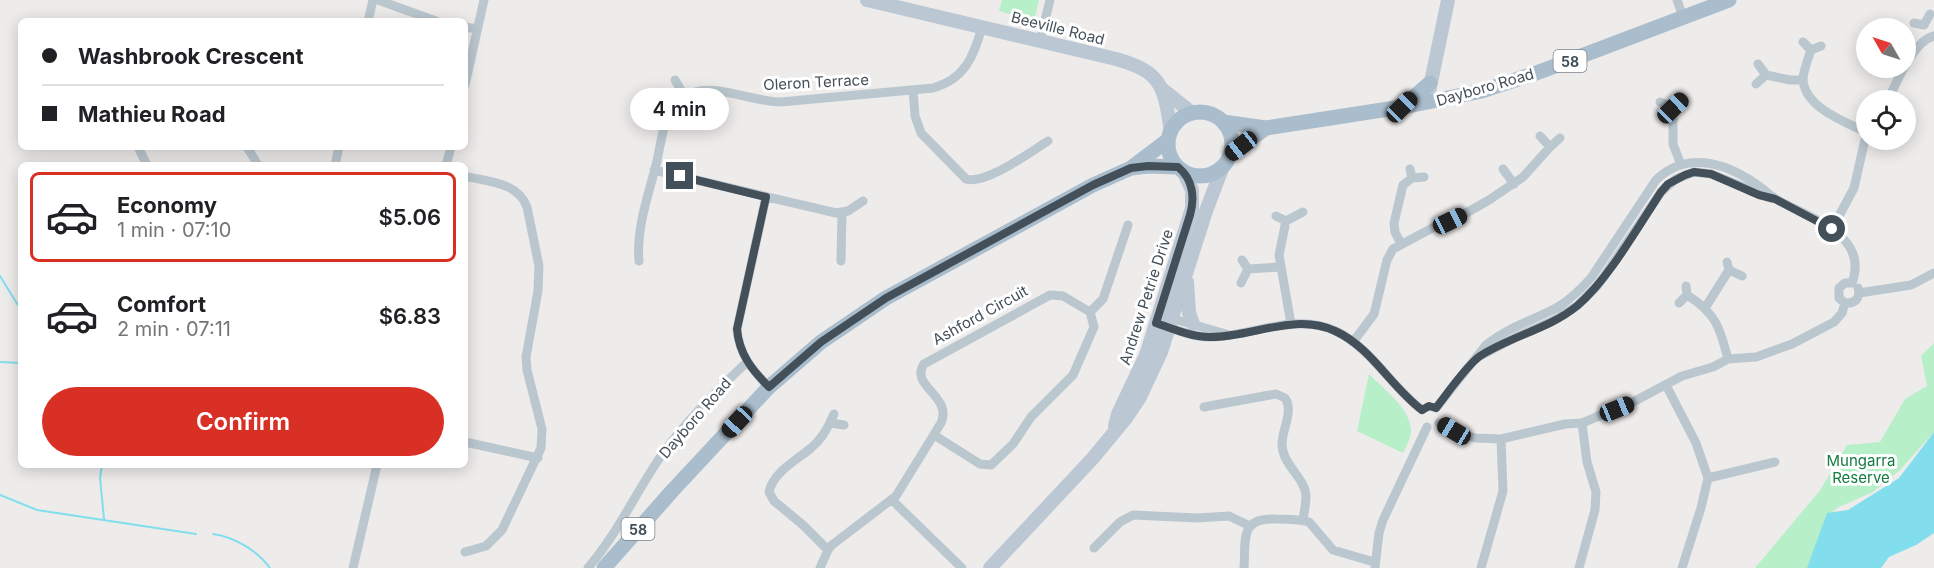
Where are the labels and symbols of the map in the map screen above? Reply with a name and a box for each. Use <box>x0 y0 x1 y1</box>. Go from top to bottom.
street label: Beeville Road <box>1009 7 1107 49</box>
north arrow <box>1856 18 1916 78</box>
road number: 58 <box>1554 50 1586 72</box>
street label: Dayboro Road <box>1434 64 1536 110</box>
street label: Oleron Terrace <box>763 70 869 94</box>
car <box>1383 88 1421 126</box>
callout: 4 min <box>630 89 730 131</box>
car <box>1654 89 1692 127</box>
car <box>1221 128 1261 164</box>
route end <box>666 162 693 189</box>
car <box>1430 205 1470 237</box>
route start <box>1818 215 1845 242</box>
street label: Andrew Petrie Drive <box>1115 227 1177 367</box>
street label: Ashford Circuit <box>929 281 1031 349</box>
street label: Dayboro Road <box>655 374 735 462</box>
car <box>1597 394 1637 424</box>
car <box>718 403 756 441</box>
car <box>1434 414 1474 448</box>
park label: Mungarra Reserve <box>1827 451 1895 487</box>
road number: 58 <box>622 518 654 540</box>

